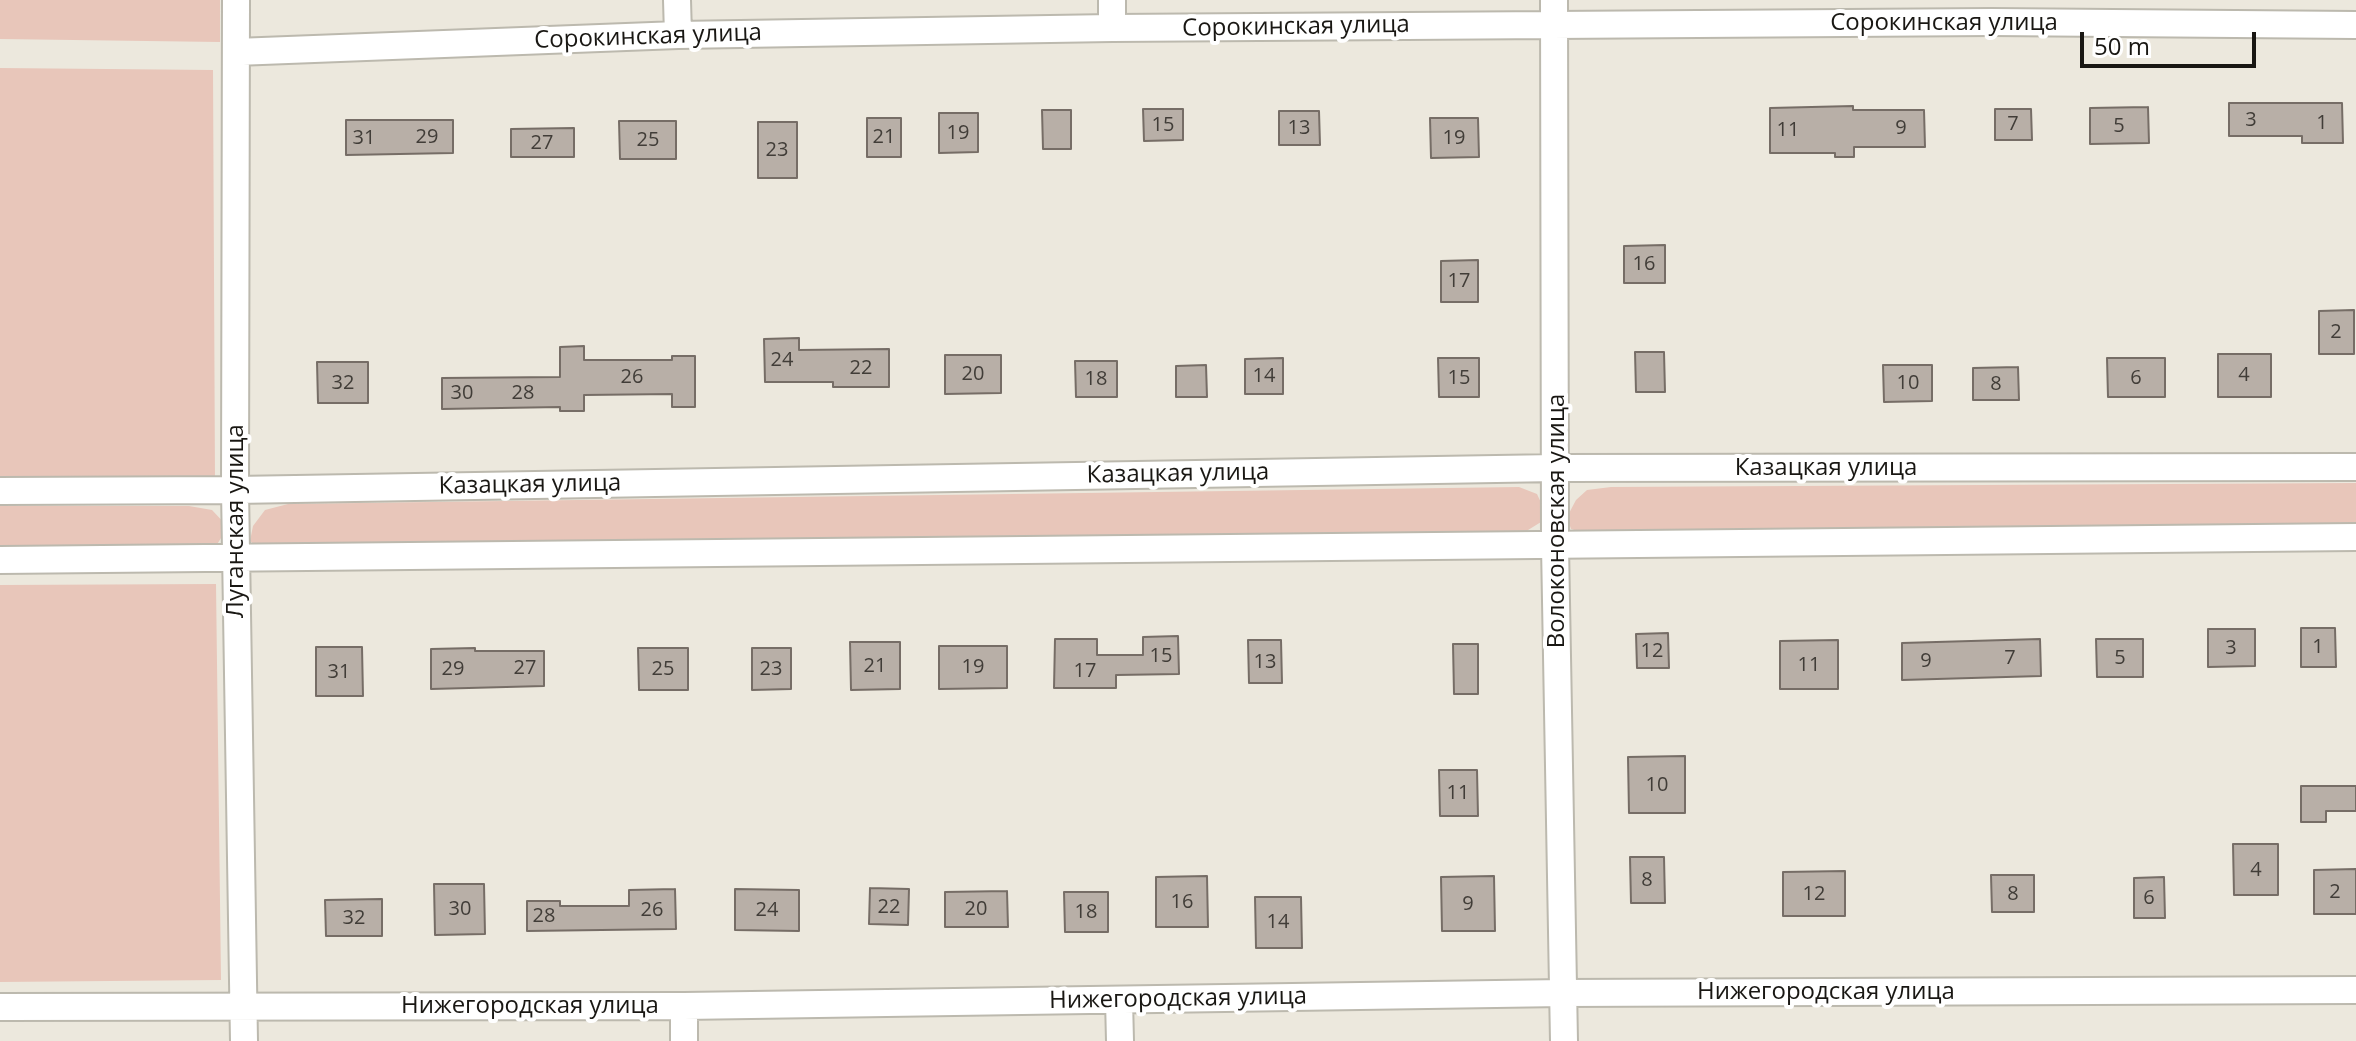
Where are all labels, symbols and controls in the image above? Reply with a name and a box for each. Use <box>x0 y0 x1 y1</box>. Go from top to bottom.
street label: Сорокинская улица <box>1830 9 2058 37</box>
street label: Сорокинская улица <box>1182 11 1410 43</box>
scale bar <box>2084 16 2260 66</box>
street label: Сорокинская улица <box>534 19 762 55</box>
text: 50 m <box>2094 29 2150 62</box>
house number: 3 <box>2245 108 2257 132</box>
house number: 1 <box>2316 111 2328 135</box>
house number: 7 <box>2007 112 2019 136</box>
house number: 15 <box>1152 113 1174 137</box>
house number: 5 <box>2113 114 2125 138</box>
house number: 13 <box>1288 116 1310 140</box>
house number: 9 <box>1895 116 1907 140</box>
house number: 11 <box>1777 118 1799 142</box>
house number: 19 <box>947 121 969 145</box>
house number: 29 <box>416 125 438 149</box>
house number: 21 <box>873 125 895 149</box>
house number: 31 <box>353 126 375 150</box>
house number: 19 <box>1443 126 1465 150</box>
house number: 25 <box>637 128 659 152</box>
house number: 27 <box>531 131 553 155</box>
house number: 23 <box>766 138 788 162</box>
house number: 16 <box>1633 252 1655 276</box>
house number: 17 <box>1448 269 1470 293</box>
house number: 2 <box>2330 320 2342 344</box>
house number: 24 <box>771 348 793 372</box>
house number: 22 <box>850 356 872 380</box>
house number: 20 <box>962 362 984 386</box>
house number: 4 <box>2238 363 2250 387</box>
house number: 14 <box>1253 364 1275 388</box>
house number: 26 <box>621 365 643 389</box>
house number: 15 <box>1448 366 1470 390</box>
house number: 6 <box>2130 366 2142 390</box>
house number: 18 <box>1085 367 1107 391</box>
house number: 32 <box>332 371 354 395</box>
house number: 10 <box>1897 371 1919 395</box>
house number: 8 <box>1990 372 2002 396</box>
house number: 30 <box>451 381 473 405</box>
house number: 28 <box>512 381 534 405</box>
street label: Волоконовская улица <box>1543 394 1571 648</box>
street label: Луганская улица <box>222 424 250 618</box>
street label: Казацкая улица <box>1735 454 1917 482</box>
street label: Казацкая улица <box>1086 458 1270 490</box>
street label: Казацкая улица <box>438 469 622 501</box>
house number: 1 <box>2312 635 2324 659</box>
house number: 3 <box>2225 636 2237 660</box>
house number: 12 <box>1641 639 1663 663</box>
house number: 15 <box>1150 644 1172 668</box>
house number: 7 <box>2004 646 2016 670</box>
house number: 5 <box>2114 646 2126 670</box>
house number: 9 <box>1920 649 1932 673</box>
house number: 13 <box>1254 650 1276 674</box>
house number: 11 <box>1798 653 1820 677</box>
house number: 21 <box>864 654 886 678</box>
house number: 19 <box>962 655 984 679</box>
house number: 27 <box>514 656 536 680</box>
house number: 29 <box>442 657 464 681</box>
house number: 25 <box>652 657 674 681</box>
house number: 23 <box>760 657 782 681</box>
house number: 17 <box>1074 659 1096 683</box>
house number: 31 <box>328 660 350 684</box>
house number: 10 <box>1646 773 1668 797</box>
house number: 11 <box>1447 781 1469 805</box>
house number: 4 <box>2250 858 2262 882</box>
house number: 8 <box>1641 868 1653 892</box>
house number: 2 <box>2329 880 2341 904</box>
house number: 12 <box>1803 882 1825 906</box>
house number: 8 <box>2007 882 2019 906</box>
house number: 6 <box>2143 886 2155 910</box>
house number: 16 <box>1171 890 1193 914</box>
house number: 9 <box>1462 892 1474 916</box>
house number: 22 <box>878 895 900 919</box>
house number: 30 <box>449 897 471 921</box>
house number: 20 <box>965 897 987 921</box>
house number: 26 <box>641 898 663 922</box>
house number: 24 <box>756 898 778 922</box>
house number: 18 <box>1075 900 1097 924</box>
house number: 28 <box>533 904 555 928</box>
house number: 32 <box>343 906 365 930</box>
house number: 14 <box>1267 910 1289 934</box>
street label: Нижегородская улица <box>1697 978 1955 1006</box>
street label: Нижегородская улица <box>1049 982 1307 1016</box>
street label: Нижегородская улица <box>401 992 659 1020</box>

